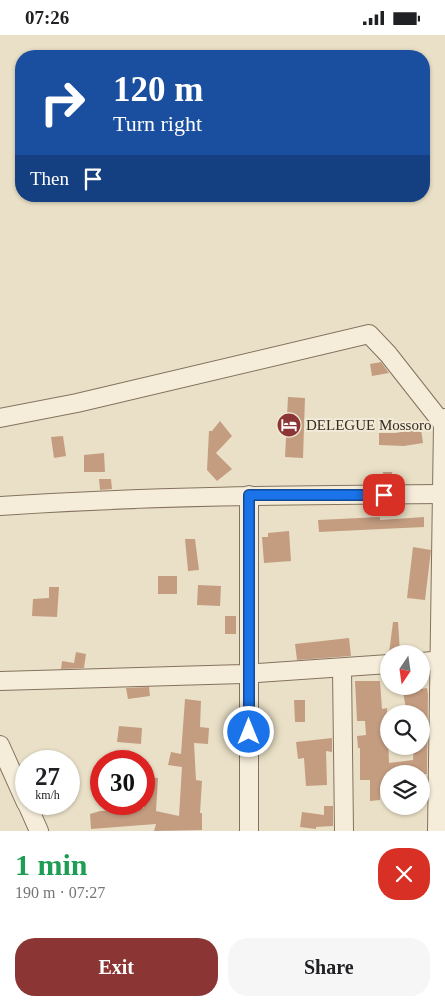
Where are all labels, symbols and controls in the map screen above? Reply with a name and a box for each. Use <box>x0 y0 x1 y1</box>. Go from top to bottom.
text: 07:26 <box>25 7 69 28</box>
icon: right <box>30 70 95 135</box>
text: 120 m <box>113 70 203 109</box>
text: Turn right <box>113 111 202 136</box>
icon: arrive <box>79 165 107 193</box>
text: Then <box>30 168 69 189</box>
hotel icon: DELEGUE Mossoro <box>276 412 302 438</box>
place label: DELEGUE Mossoro <box>306 417 431 433</box>
pin <box>363 474 405 516</box>
icon: arrive <box>370 481 398 509</box>
north arrow <box>380 645 430 695</box>
map controls <box>380 645 430 815</box>
position arrow <box>222 705 274 757</box>
button: search <box>380 705 430 755</box>
speed limit sign: 30 <box>90 750 155 815</box>
text: 27 <box>35 763 60 790</box>
button: layers <box>380 765 430 815</box>
text: km/h <box>35 788 60 802</box>
text: 1 min <box>15 848 88 881</box>
button: close <box>378 848 430 900</box>
text: 190 m · 07:27 <box>15 884 105 901</box>
button: Exit <box>15 938 218 996</box>
button: Share <box>228 938 430 996</box>

